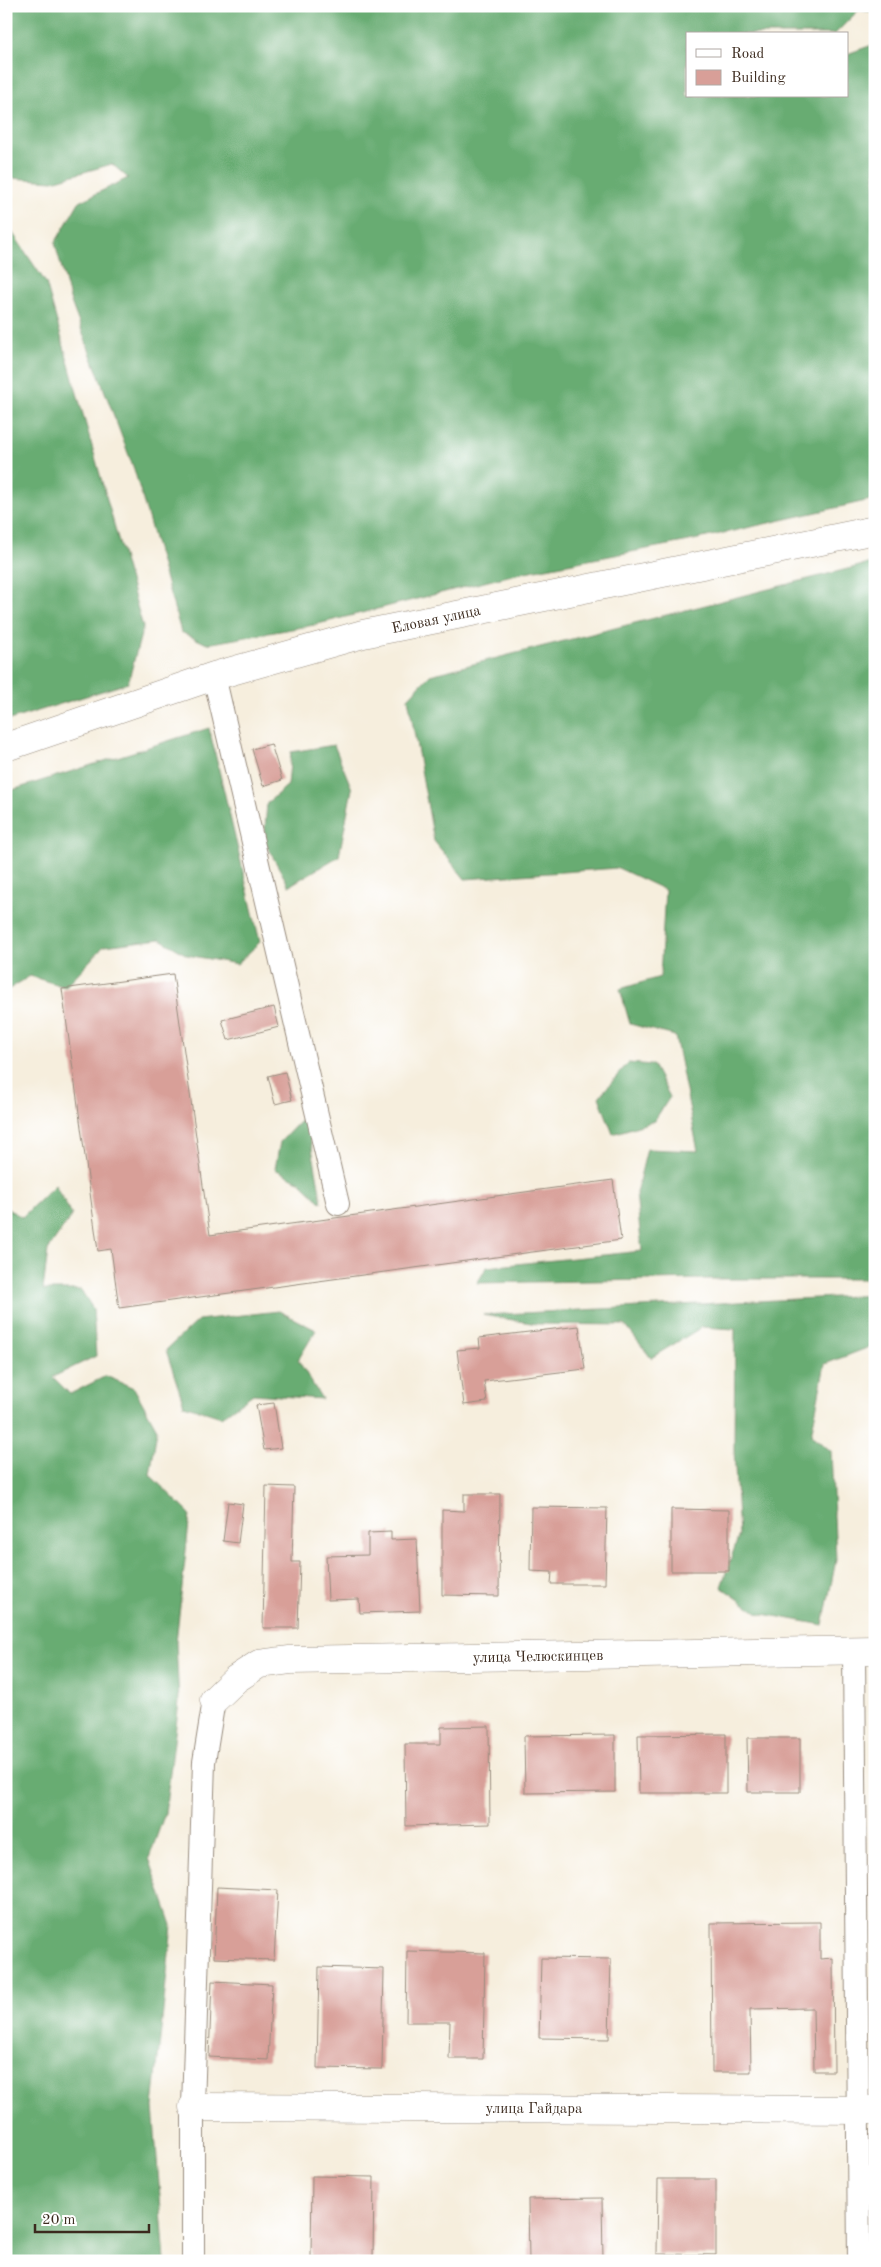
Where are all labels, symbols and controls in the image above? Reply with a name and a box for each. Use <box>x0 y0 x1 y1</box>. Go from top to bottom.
legend <box>686 32 848 98</box>
text: Road <box>731 47 765 62</box>
text: Building <box>731 71 786 86</box>
street label: Еловая улица <box>391 604 483 637</box>
street label: улица Челюскинцев <box>473 1649 603 1666</box>
street label: улица Гайдара <box>486 2102 583 2117</box>
scale bar <box>35 2202 149 2234</box>
text: 20 m <box>42 2213 76 2228</box>

